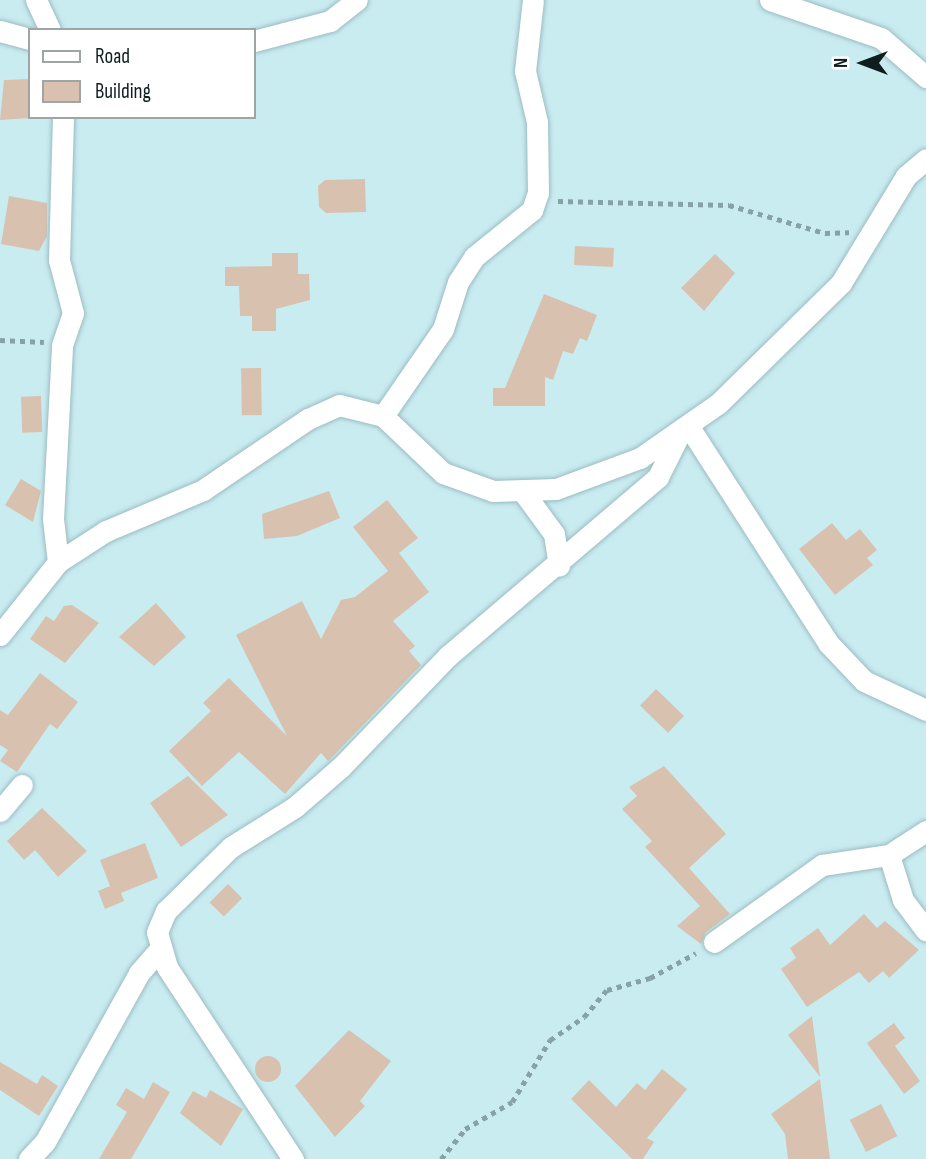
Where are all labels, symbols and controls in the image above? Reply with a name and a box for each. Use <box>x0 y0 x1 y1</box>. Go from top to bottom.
legend <box>28 28 256 119</box>
north arrow <box>828 28 898 98</box>
text: Road <box>95 44 130 69</box>
text: N <box>830 58 853 68</box>
text: Building <box>95 79 151 104</box>

